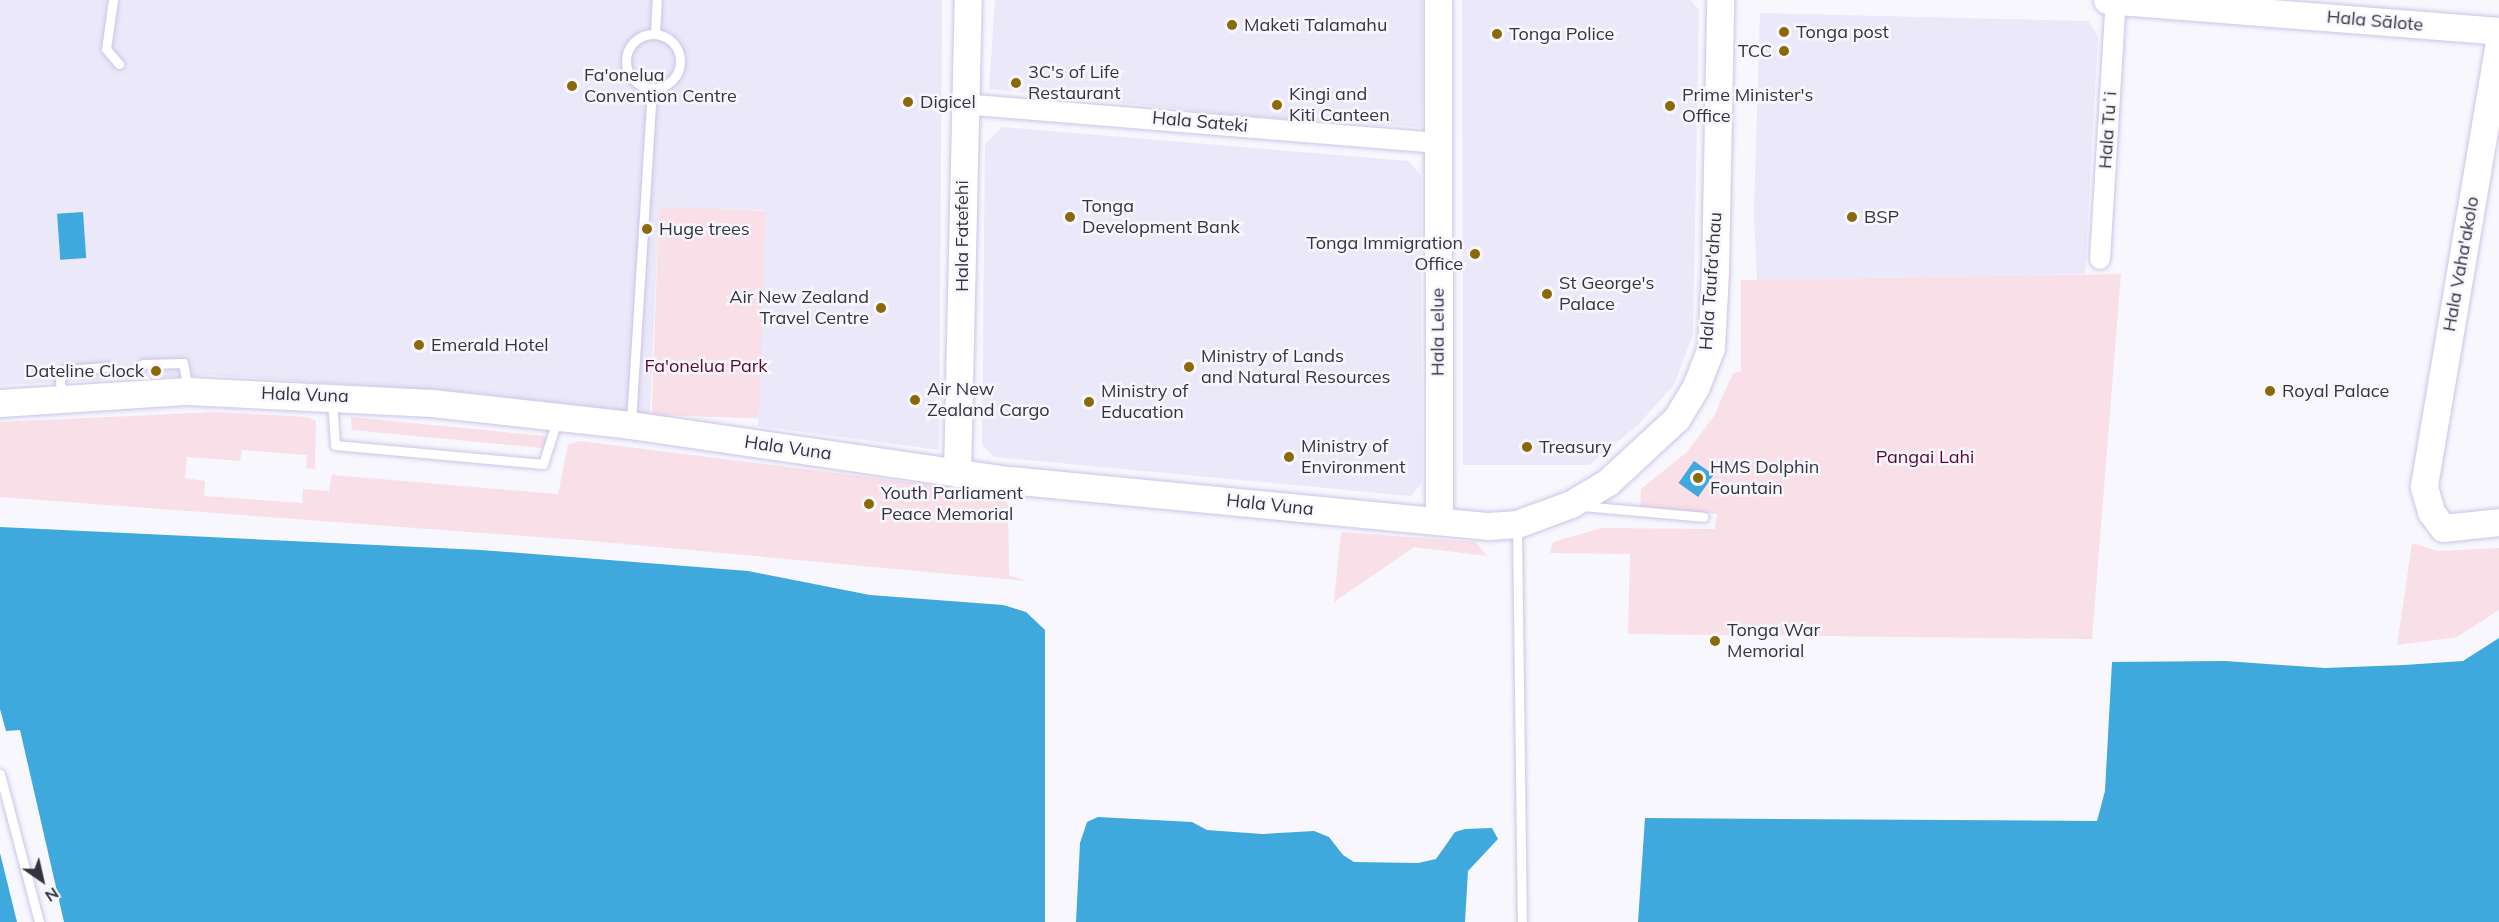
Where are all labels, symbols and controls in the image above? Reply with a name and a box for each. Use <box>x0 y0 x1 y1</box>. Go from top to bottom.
street label: Hala Sālote <box>2326 6 2424 36</box>
place label: Maketi Talamahu <box>1244 14 1387 36</box>
marker: Maketi Talamahu <box>1225 18 1239 32</box>
place label: Tonga post <box>1796 21 1889 43</box>
place label: Tonga Police <box>1509 23 1614 45</box>
marker: Tonga post <box>1777 25 1791 39</box>
marker: Tonga Police <box>1490 27 1504 41</box>
place label: TCC <box>1738 40 1772 62</box>
marker: TCC <box>1777 44 1791 58</box>
place label: 3C's of Life Restaurant <box>1028 62 1120 104</box>
place label: Fa'onelua Convention Centre <box>584 65 737 107</box>
marker: 3C's of Life Restaurant <box>1009 76 1023 90</box>
marker: Fa'onelua Convention Centre <box>565 79 579 93</box>
place label: Kingi and Kiti Canteen <box>1289 84 1390 127</box>
place label: Prime Minister's Office <box>1682 85 1813 128</box>
place label: Digicel <box>920 91 976 113</box>
street label: Hala Tuʻi <box>2095 91 2121 169</box>
marker: Digicel <box>901 95 915 109</box>
marker: Kingi and Kiti Canteen <box>1270 98 1284 112</box>
marker: Prime Minister's Office <box>1663 99 1677 113</box>
street label: Hala Sateki <box>1151 107 1249 137</box>
street label: Hala Fatefehi <box>951 180 973 292</box>
street label: Hala Vaha'akolo <box>2438 195 2484 333</box>
place label: Tonga Development Bank <box>1082 196 1240 238</box>
place label: BSP <box>1864 206 1899 228</box>
marker: Tonga Development Bank <box>1063 210 1077 224</box>
marker: BSP <box>1845 210 1859 224</box>
street label: Hala Taufa'ahau <box>1695 211 1727 351</box>
place label: Huge trees <box>659 218 750 240</box>
marker: Huge trees <box>640 222 654 236</box>
place label: Tonga Immigration Office <box>1306 233 1463 276</box>
marker: Tonga Immigration Office <box>1468 247 1482 261</box>
place label: St George's Palace <box>1559 273 1654 316</box>
place label: Air New Zealand Travel Centre <box>729 287 869 330</box>
marker: St George's Palace <box>1540 287 1554 301</box>
street label: Hala Lelue <box>1427 288 1449 376</box>
marker: Air New Zealand Travel Centre <box>874 301 888 315</box>
place label: Emerald Hotel <box>431 334 548 356</box>
marker: Emerald Hotel <box>412 338 426 352</box>
place label: Ministry of Lands and Natural Resources <box>1201 346 1391 388</box>
park label: Fa'onelua Park <box>644 355 768 377</box>
place label: Dateline Clock <box>25 360 144 382</box>
marker: Ministry of Lands and Natural Resources <box>1182 360 1196 374</box>
marker: Dateline Clock <box>149 364 163 378</box>
place label: Air New Zealand Cargo <box>927 379 1050 422</box>
place label: Royal Palace <box>2282 380 2389 402</box>
place label: Ministry of Education <box>1101 381 1188 424</box>
street label: Hala Vuna <box>261 383 349 407</box>
marker: Royal Palace <box>2263 384 2277 398</box>
marker: Air New Zealand Cargo <box>908 393 922 407</box>
marker: Ministry of Education <box>1082 395 1096 409</box>
street label: Hala Vuna <box>743 431 833 465</box>
place label: Ministry of Environment <box>1301 436 1406 478</box>
place label: Treasury <box>1539 436 1611 458</box>
marker: Treasury <box>1520 440 1534 454</box>
park label: Pangai Lahi <box>1876 446 1974 468</box>
marker: Ministry of Environment <box>1282 450 1296 464</box>
place label: HMS Dolphin Fountain <box>1710 457 1819 500</box>
marker: HMS Dolphin Fountain <box>1691 471 1705 485</box>
place label: Youth Parliament Peace Memorial <box>881 483 1023 526</box>
street label: Hala Vuna <box>1225 490 1315 520</box>
marker: Youth Parliament Peace Memorial <box>862 497 876 511</box>
place label: Tonga War Memorial <box>1727 620 1820 662</box>
marker: Tonga War Memorial <box>1708 634 1722 648</box>
north arrow <box>12 850 72 910</box>
text: N <box>41 883 63 907</box>

